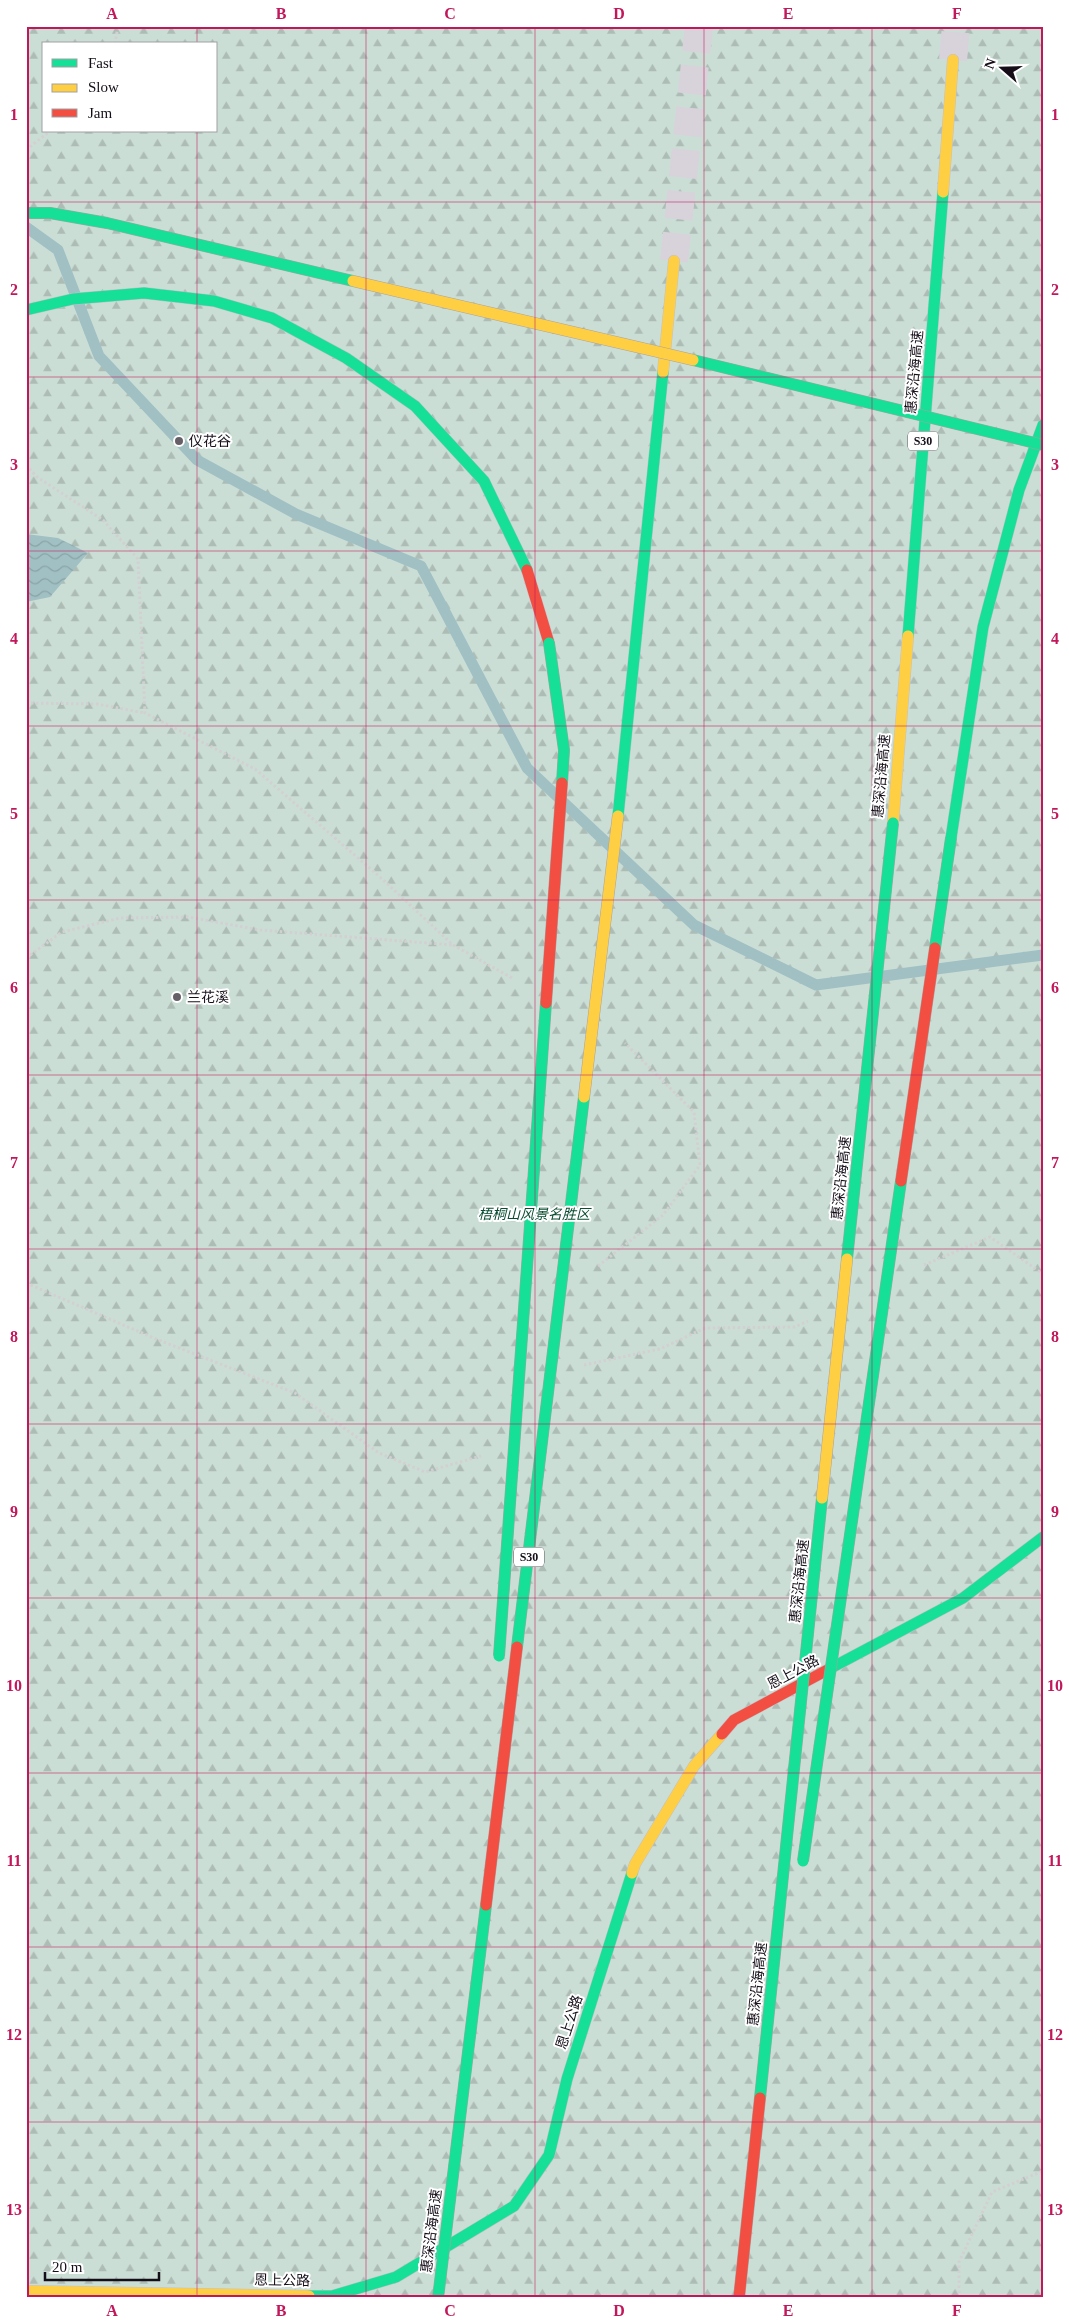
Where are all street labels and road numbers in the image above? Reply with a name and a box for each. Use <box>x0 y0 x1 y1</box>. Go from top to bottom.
street label: 惠深沿海高速 <box>903 330 926 415</box>
road number: S30 <box>908 432 938 451</box>
street label: 惠深沿海高速 <box>870 734 893 819</box>
street label: 惠深沿海高速 <box>830 1135 853 1221</box>
street label: 惠深沿海高速 <box>788 1538 811 1624</box>
road number: S30 <box>514 1548 544 1566</box>
street label: 恩上公路 <box>765 1653 821 1692</box>
street label: 惠深沿海高速 <box>746 1941 769 2027</box>
street label: 恩上公路 <box>554 1993 585 2051</box>
street label: 惠深沿海高速 <box>419 2188 444 2274</box>
street label: 恩上公路 <box>254 2273 310 2288</box>

